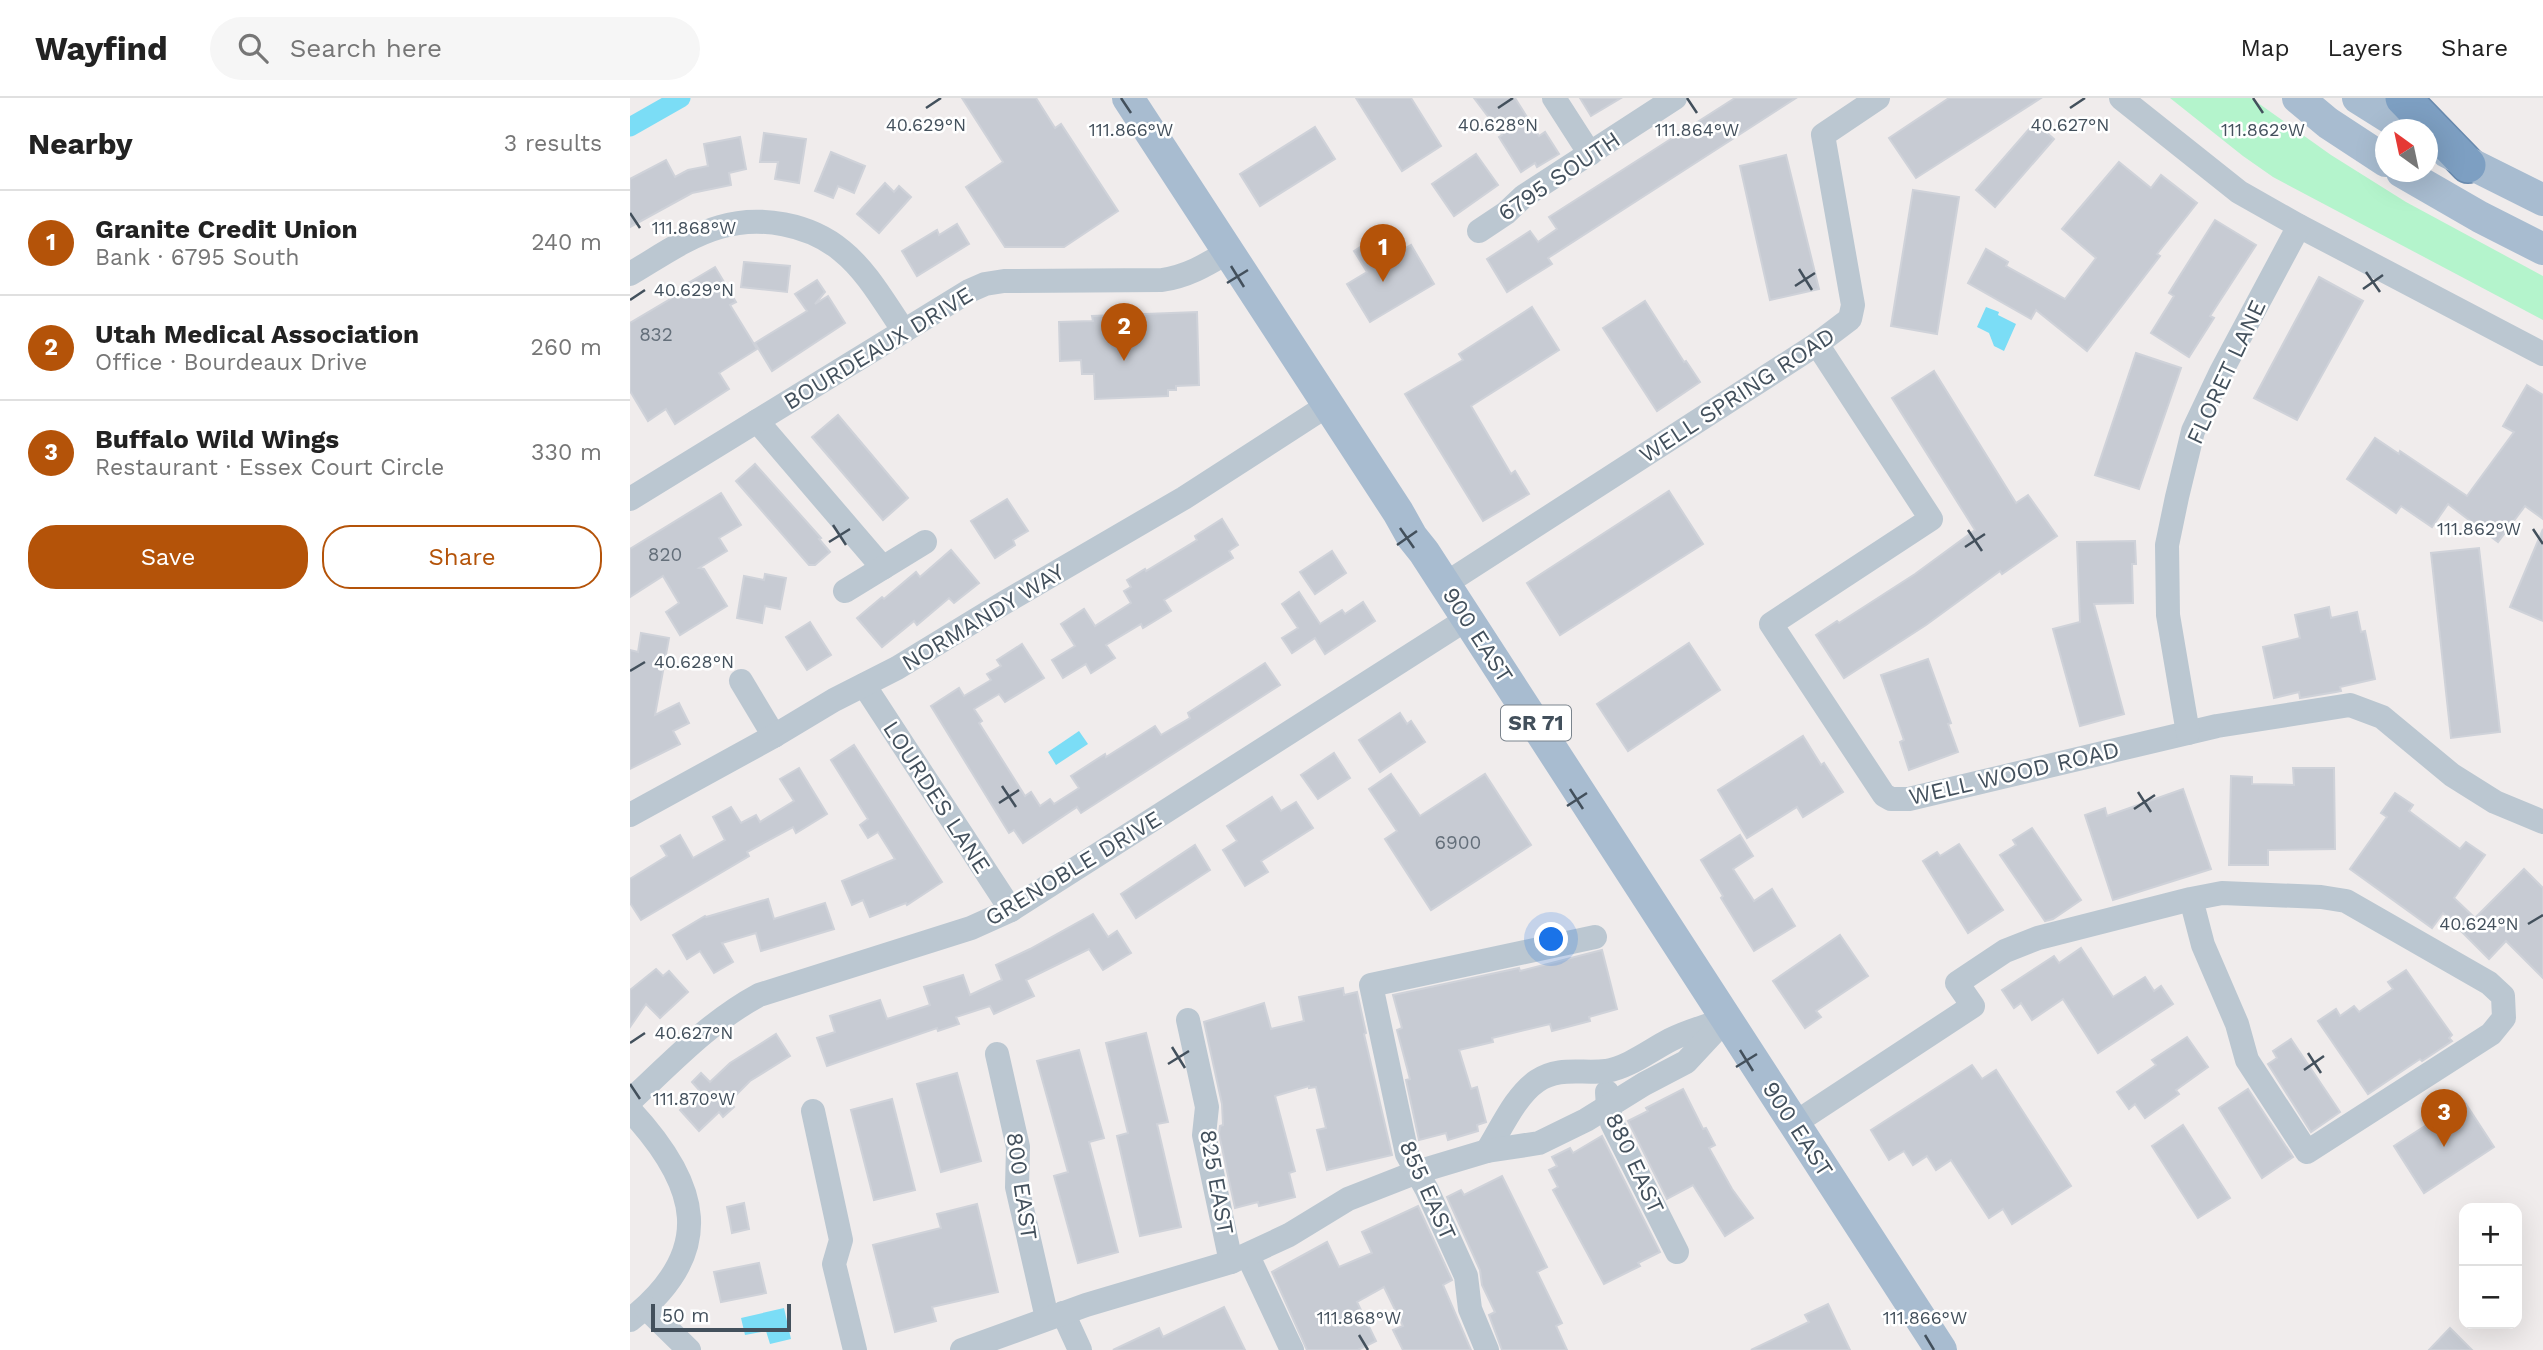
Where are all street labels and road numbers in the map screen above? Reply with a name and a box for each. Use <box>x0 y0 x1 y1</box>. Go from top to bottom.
street label: 6795 SOUTH <box>1493 126 1625 227</box>
street label: BOURDEAUX DRIVE <box>779 281 978 416</box>
street label: FLORET LANE <box>2181 296 2272 449</box>
street label: WELL SPRING ROAD <box>1635 322 1840 469</box>
street label: NORMANDY WAY <box>897 558 1069 677</box>
street label: 900 EAST <box>1437 583 1518 688</box>
road number: SR 71 <box>1501 706 1571 740</box>
street label: LOURDES LANE <box>877 716 996 879</box>
street label: WELL WOOD ROAD <box>1906 736 2122 811</box>
street label: GRENOBLE DRIVE <box>980 805 1166 932</box>
street label: 900 EAST <box>1757 1077 1838 1182</box>
street label: 880 EAST <box>1599 1109 1670 1218</box>
street label: 825 EAST <box>1194 1127 1239 1237</box>
street label: 800 EAST <box>1001 1131 1042 1242</box>
street label: 855 EAST <box>1394 1136 1462 1244</box>

